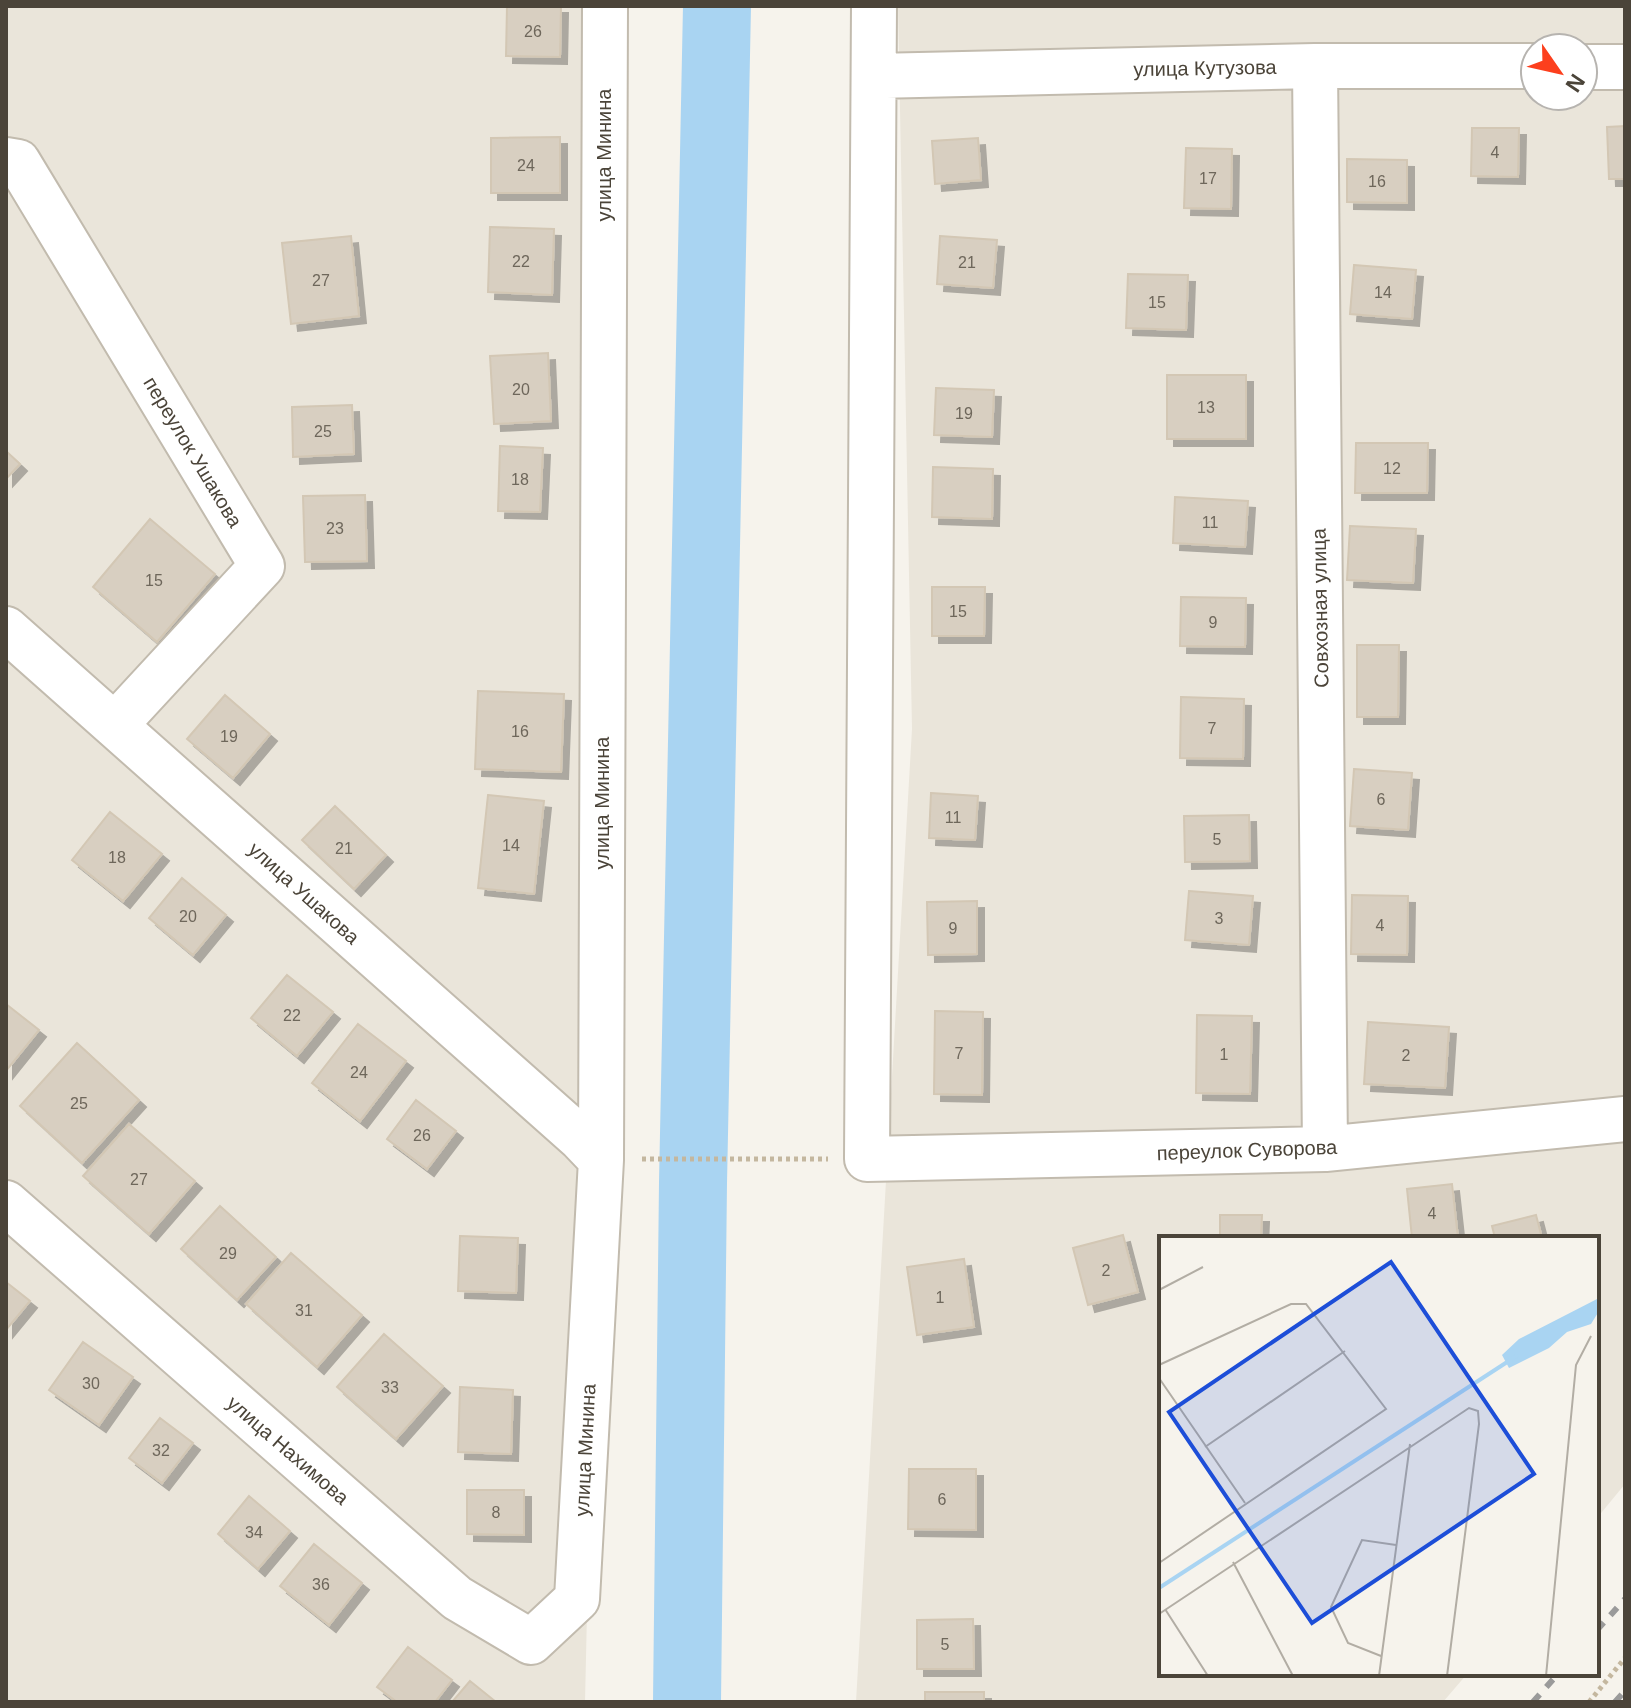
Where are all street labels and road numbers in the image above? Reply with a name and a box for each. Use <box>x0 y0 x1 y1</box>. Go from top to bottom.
street label: улица Кутузова <box>1133 56 1278 80</box>
street label: улица Минина <box>593 88 615 221</box>
street label: переулок Ушакова <box>139 373 247 532</box>
street label: Совхозная улица <box>1308 527 1332 688</box>
street label: улица Минина <box>591 736 613 869</box>
street label: улица Ушакова <box>244 838 364 949</box>
street label: переулок Суворова <box>1156 1136 1338 1164</box>
street label: улица Минина <box>571 1382 600 1517</box>
street label: улица Нахимова <box>223 1391 354 1509</box>

